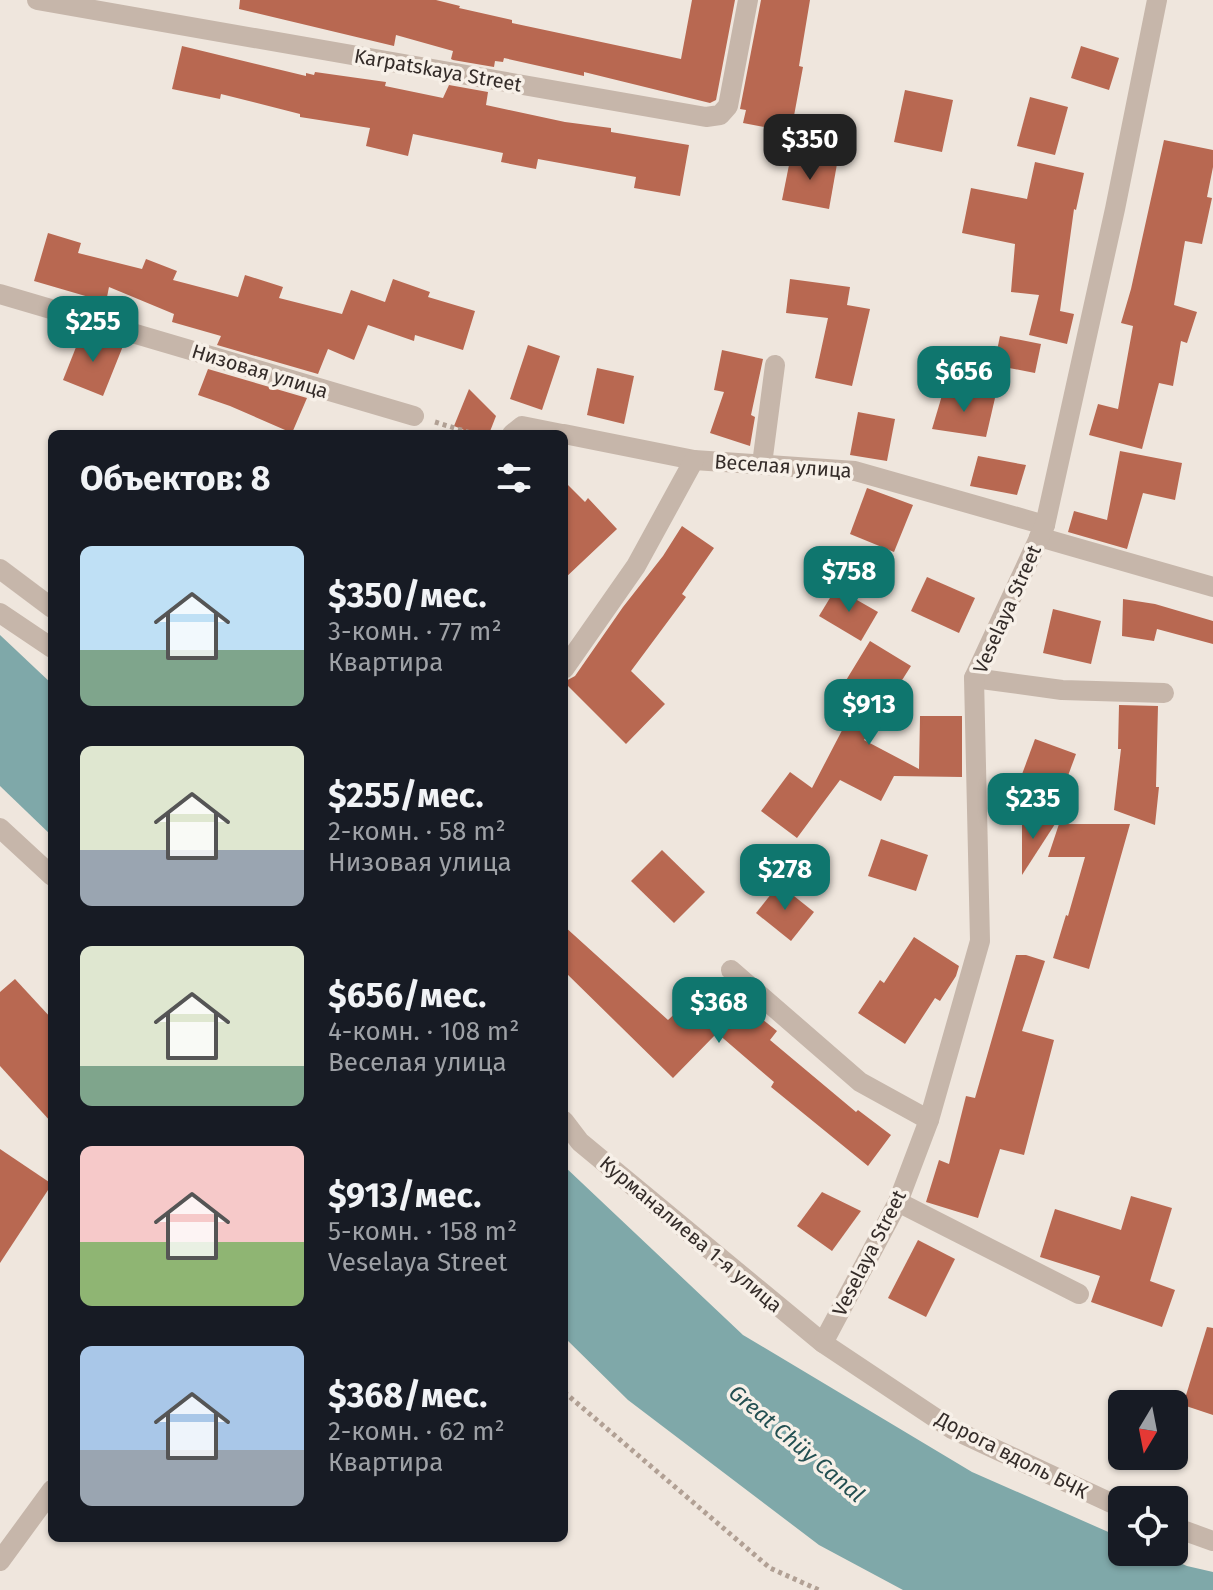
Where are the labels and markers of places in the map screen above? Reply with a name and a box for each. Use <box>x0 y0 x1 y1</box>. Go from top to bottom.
pin: $350 <box>763 114 857 182</box>
pin: $255 <box>46 296 140 364</box>
pin: $656 <box>917 346 1011 414</box>
pin: $758 <box>802 546 896 614</box>
pin: $913 <box>822 679 916 747</box>
pin: $235 <box>986 773 1080 841</box>
pin: $278 <box>738 844 832 912</box>
pin: $368 <box>672 977 766 1045</box>

